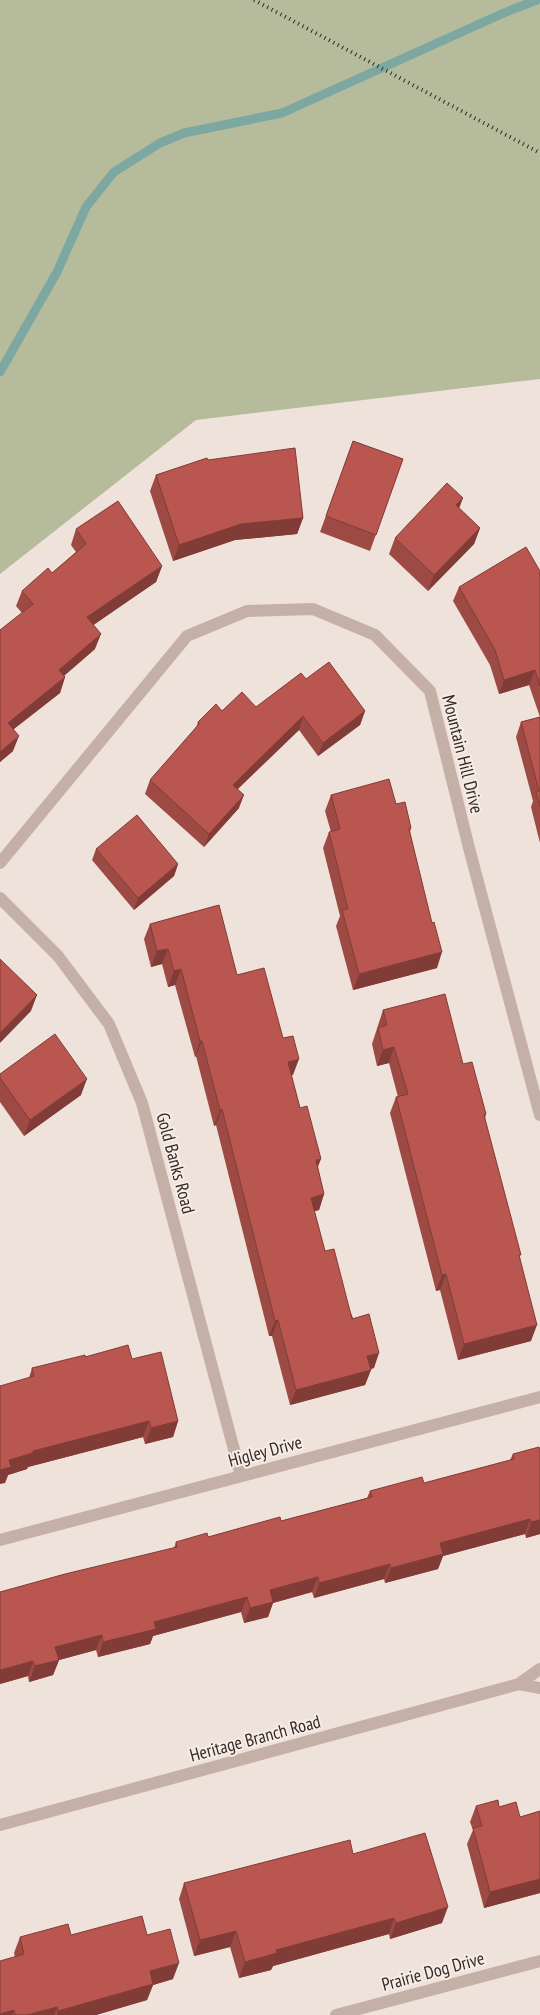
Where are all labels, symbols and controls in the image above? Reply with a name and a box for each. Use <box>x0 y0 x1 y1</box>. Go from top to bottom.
street label: Mountain Hill Drive <box>437 692 489 816</box>
street label: Gold Banks Road <box>151 1110 201 1216</box>
street label: Higley Drive <box>226 1430 304 1472</box>
street label: Heritage Branch Road <box>187 1709 323 1767</box>
street label: Prairie Dog Drive <box>379 1946 487 1996</box>

